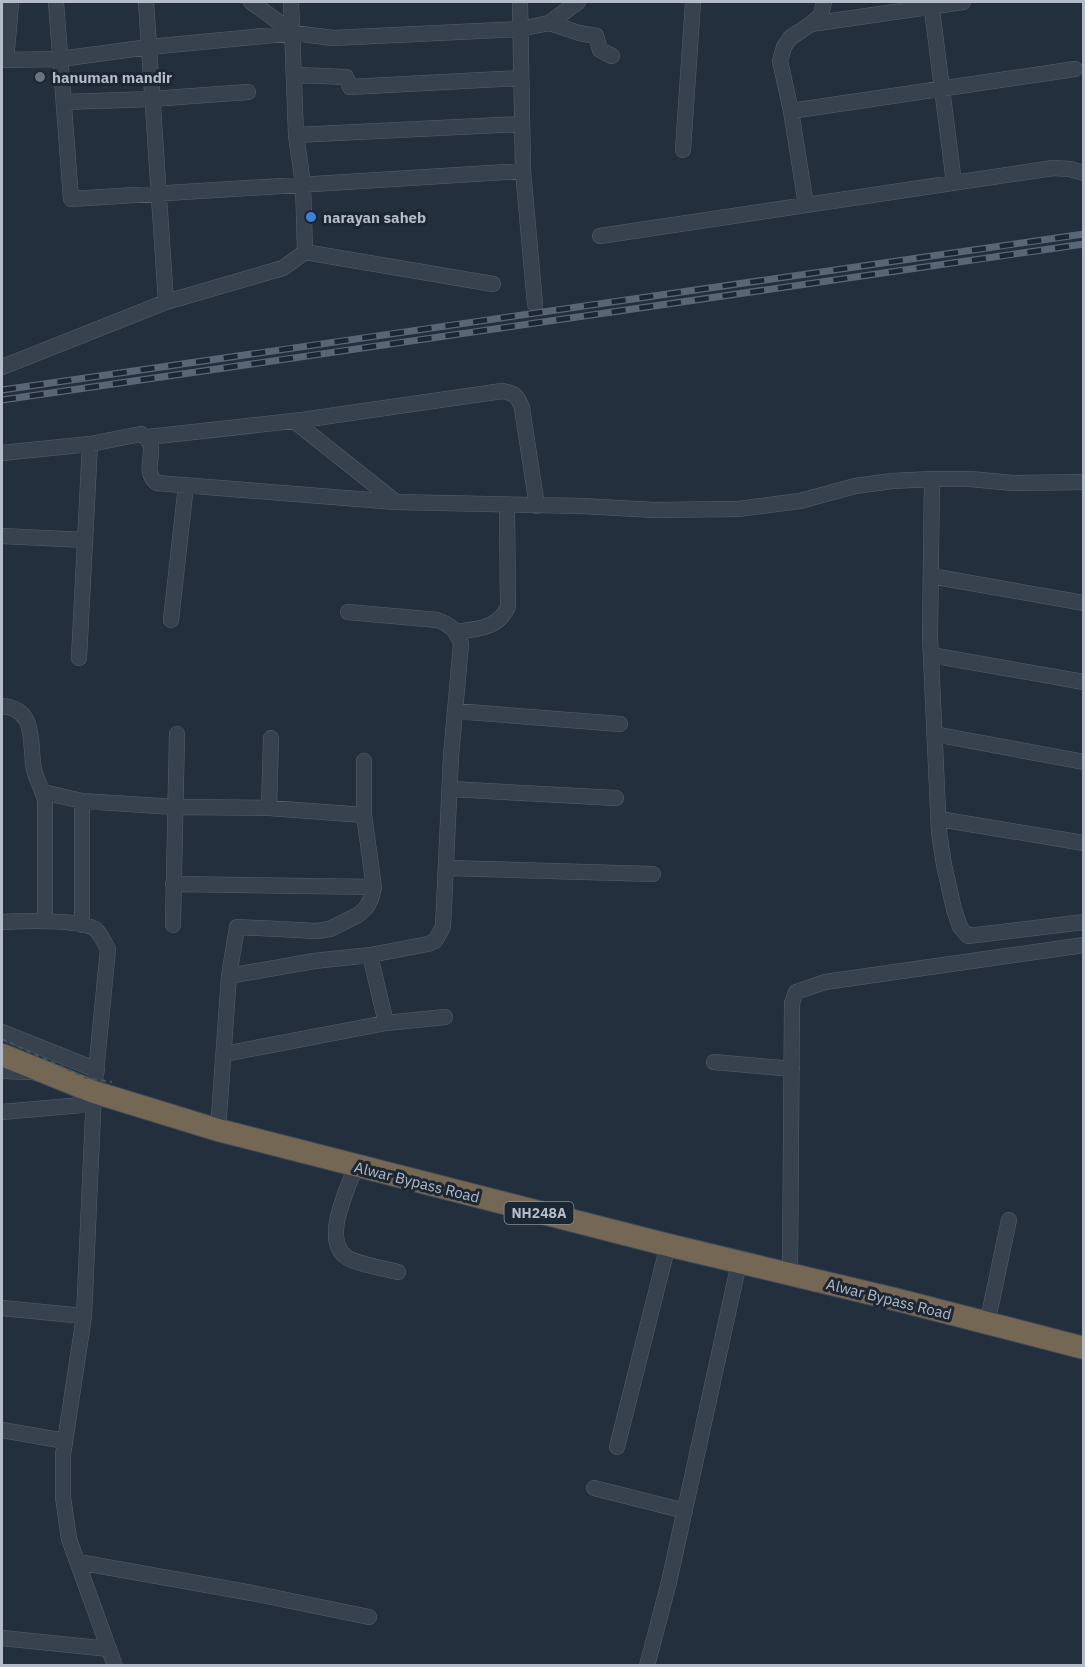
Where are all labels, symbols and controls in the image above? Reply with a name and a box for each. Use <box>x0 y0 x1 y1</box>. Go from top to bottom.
place label: hanuman mandir <box>52 68 172 87</box>
marker: hanuman mandir <box>33 70 47 84</box>
place label: narayan saheb <box>323 208 426 227</box>
marker: narayan saheb <box>304 210 318 224</box>
street label: Alwar Bypass Road <box>352 1157 482 1207</box>
road number: NH248A <box>504 1202 574 1224</box>
street label: Alwar Bypass Road <box>824 1274 954 1324</box>

